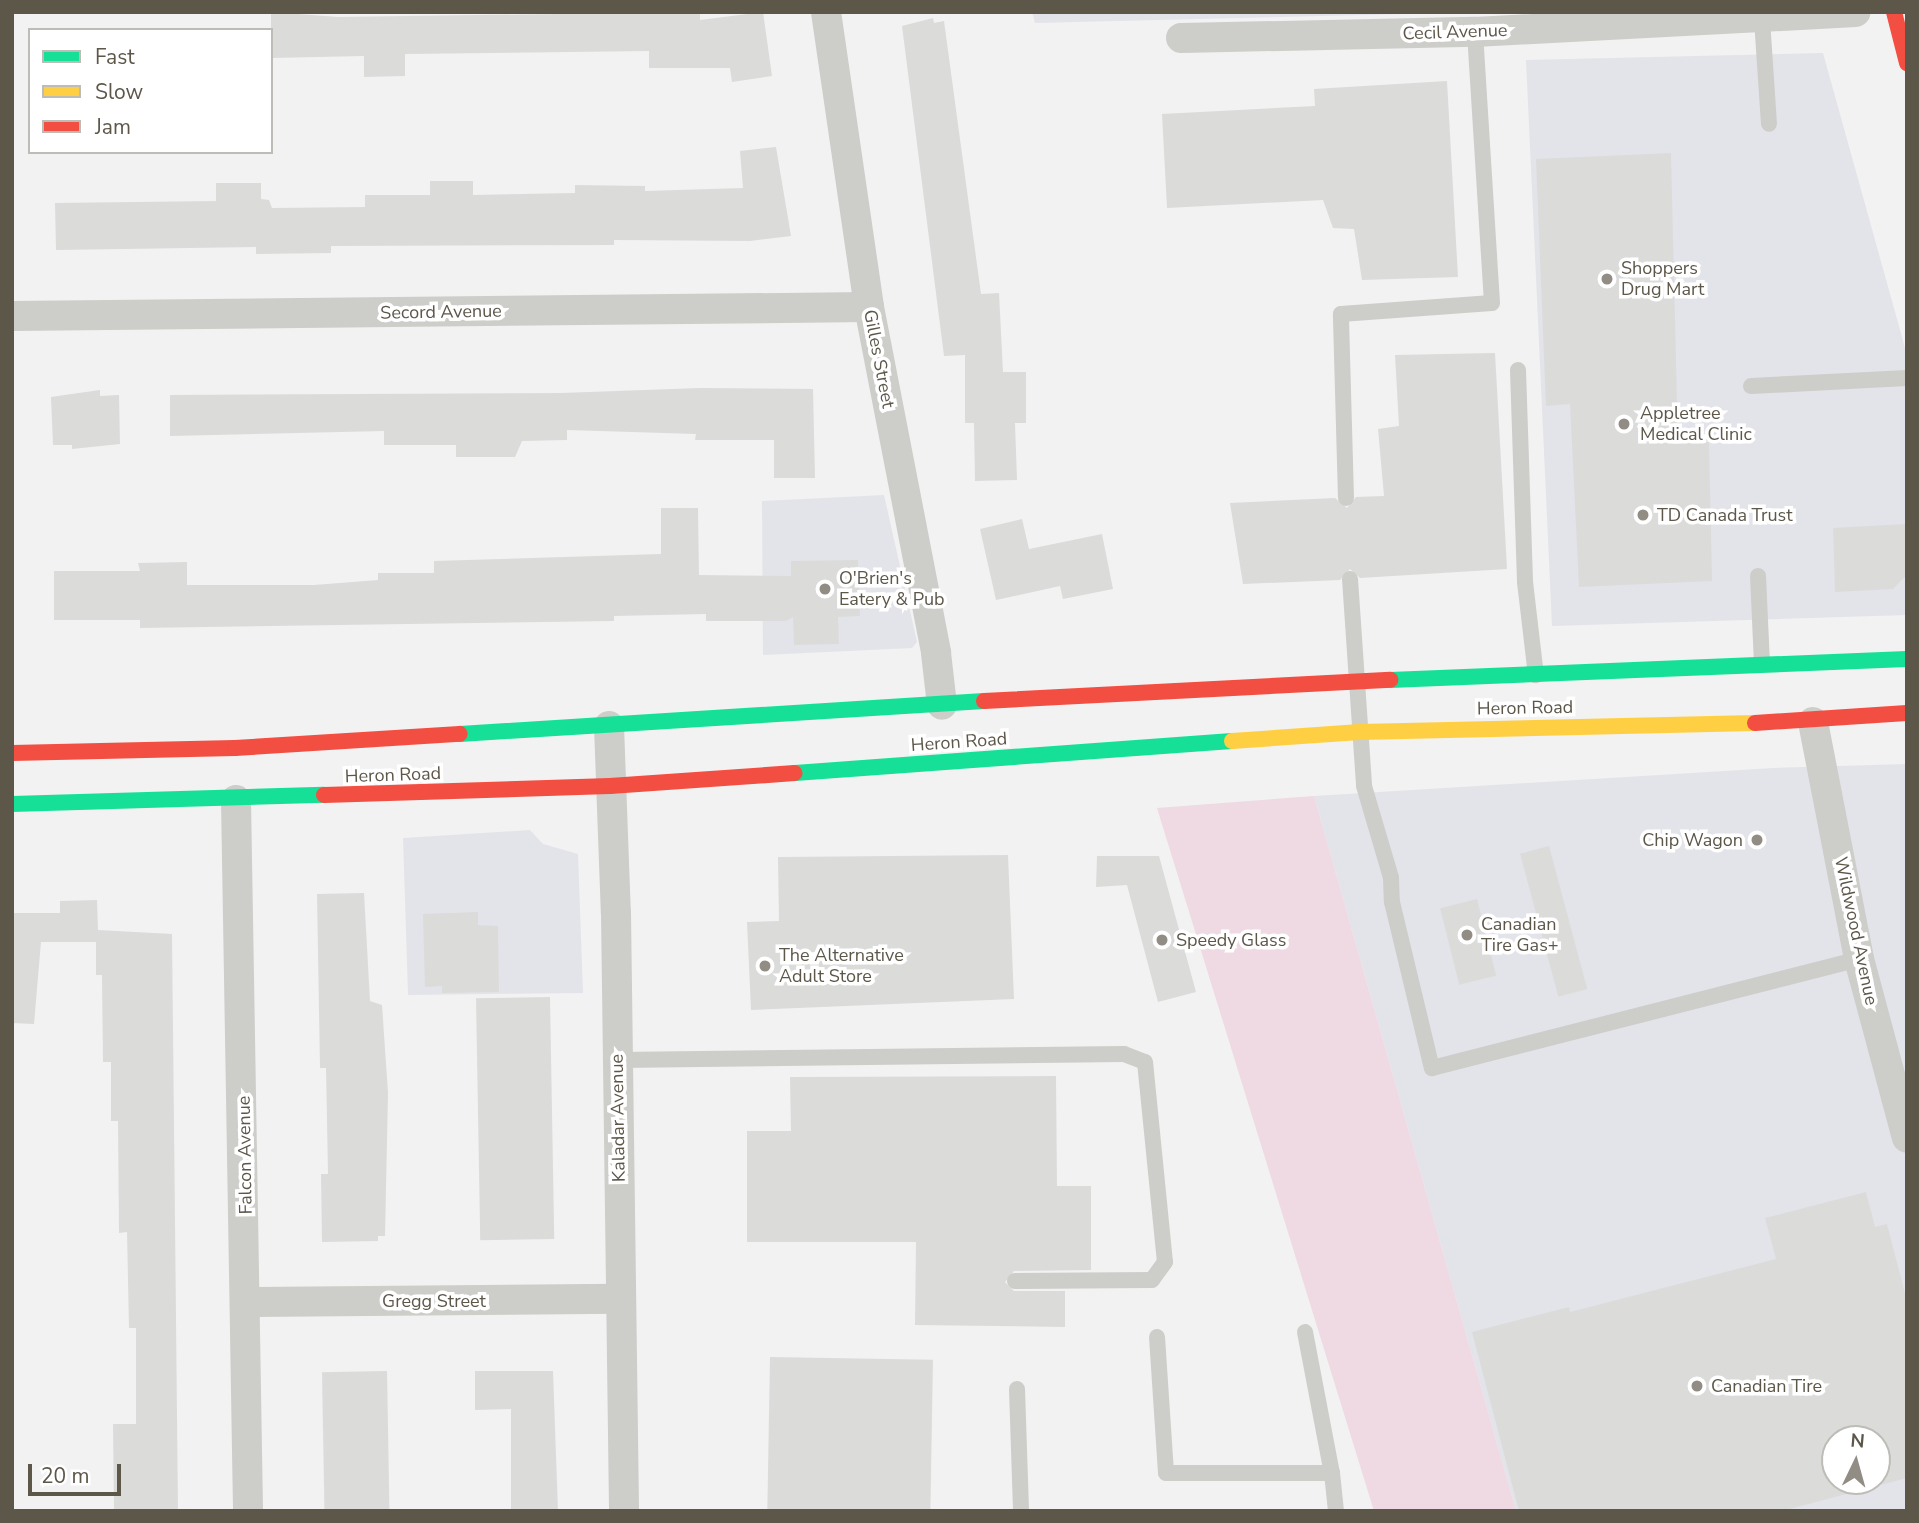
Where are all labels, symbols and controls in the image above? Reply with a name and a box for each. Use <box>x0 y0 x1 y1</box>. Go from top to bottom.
street label: Cecil Avenue <box>1402 19 1508 45</box>
legend <box>28 28 273 154</box>
text: Fast <box>95 43 135 71</box>
text: Slow <box>95 78 143 106</box>
text: Jam <box>95 113 131 141</box>
place label: Shoppers Drug Mart <box>1621 258 1704 300</box>
marker: Shoppers Drug Mart <box>1599 271 1615 287</box>
street label: Secord Avenue <box>380 300 502 324</box>
street label: Gilles Street <box>859 308 899 410</box>
place label: Appletree Medical Clinic <box>1640 403 1752 446</box>
marker: Appletree Medical Clinic <box>1614 414 1634 434</box>
place label: TD Canada Trust <box>1657 504 1792 526</box>
marker: TD Canada Trust <box>1635 507 1651 523</box>
place label: O'Brien's Eatery & Pub <box>839 568 945 610</box>
marker: O'Brien's Eatery & Pub <box>817 581 833 597</box>
street label: Heron Road <box>1477 696 1573 720</box>
street label: Heron Road <box>910 728 1008 756</box>
street label: Heron Road <box>344 763 442 787</box>
place label: Chip Wagon <box>1642 829 1743 851</box>
marker: Chip Wagon <box>1749 832 1765 848</box>
street label: Wildwood Avenue <box>1830 855 1882 1007</box>
place label: Canadian Tire Gas+ <box>1481 914 1559 956</box>
marker: Canadian Tire Gas+ <box>1459 927 1475 943</box>
place label: Speedy Glass <box>1176 929 1286 951</box>
marker: Speedy Glass <box>1154 932 1170 948</box>
place label: The Alternative Adult Store <box>779 945 904 988</box>
marker: The Alternative Adult Store <box>757 958 773 974</box>
street label: Kaladar Avenue <box>606 1054 630 1182</box>
street label: Falcon Avenue <box>233 1096 257 1214</box>
street label: Gregg Street <box>382 1290 486 1312</box>
place label: Canadian Tire <box>1711 1375 1822 1397</box>
marker: Canadian Tire <box>1689 1378 1705 1394</box>
north arrow <box>1821 1425 1891 1495</box>
text: N <box>1849 1428 1866 1455</box>
scale bar <box>32 1450 124 1494</box>
text: 20 m <box>41 1462 90 1490</box>

